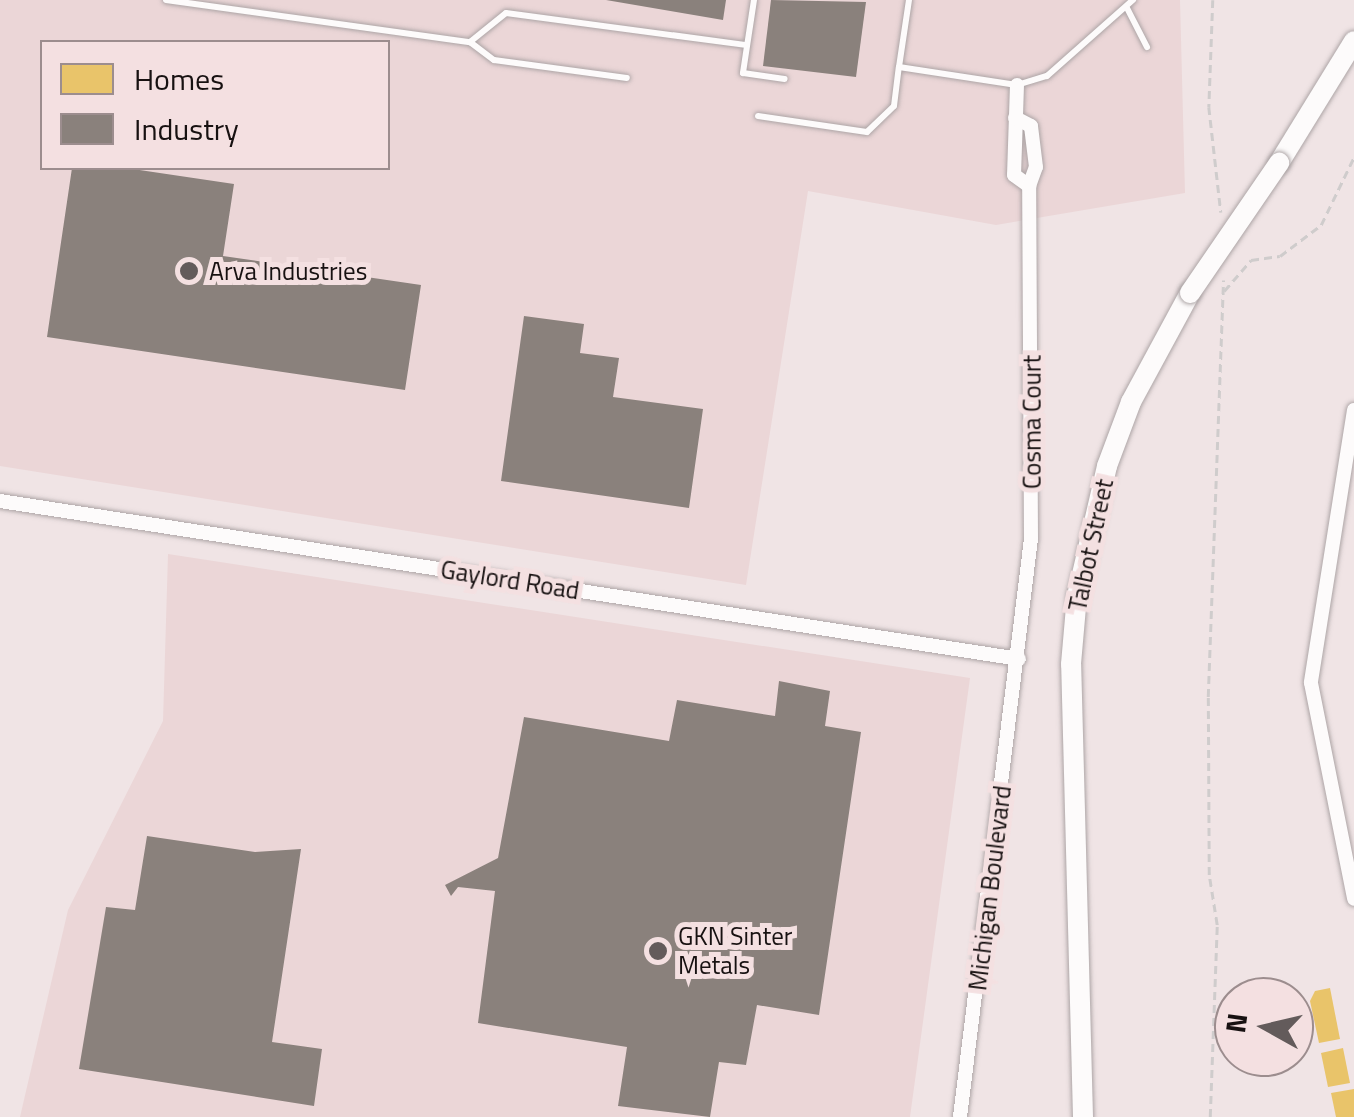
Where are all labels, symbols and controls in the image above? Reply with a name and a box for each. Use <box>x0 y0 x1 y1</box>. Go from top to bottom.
legend <box>40 40 390 170</box>
text: Homes <box>134 56 224 102</box>
text: Industry <box>134 106 239 152</box>
place label: Arva Industries <box>209 256 367 286</box>
marker: Arva Industries <box>178 260 200 282</box>
street label: Cosma Court <box>1017 355 1047 489</box>
street label: Talbot Street <box>1062 476 1120 614</box>
street label: Gaylord Road <box>439 554 581 606</box>
street label: Michigan Boulevard <box>963 784 1017 992</box>
place label: GKN Sinter Metals <box>678 922 792 981</box>
marker: GKN Sinter Metals <box>647 940 669 962</box>
north arrow <box>1214 977 1314 1077</box>
text: N <box>1213 1010 1258 1036</box>

